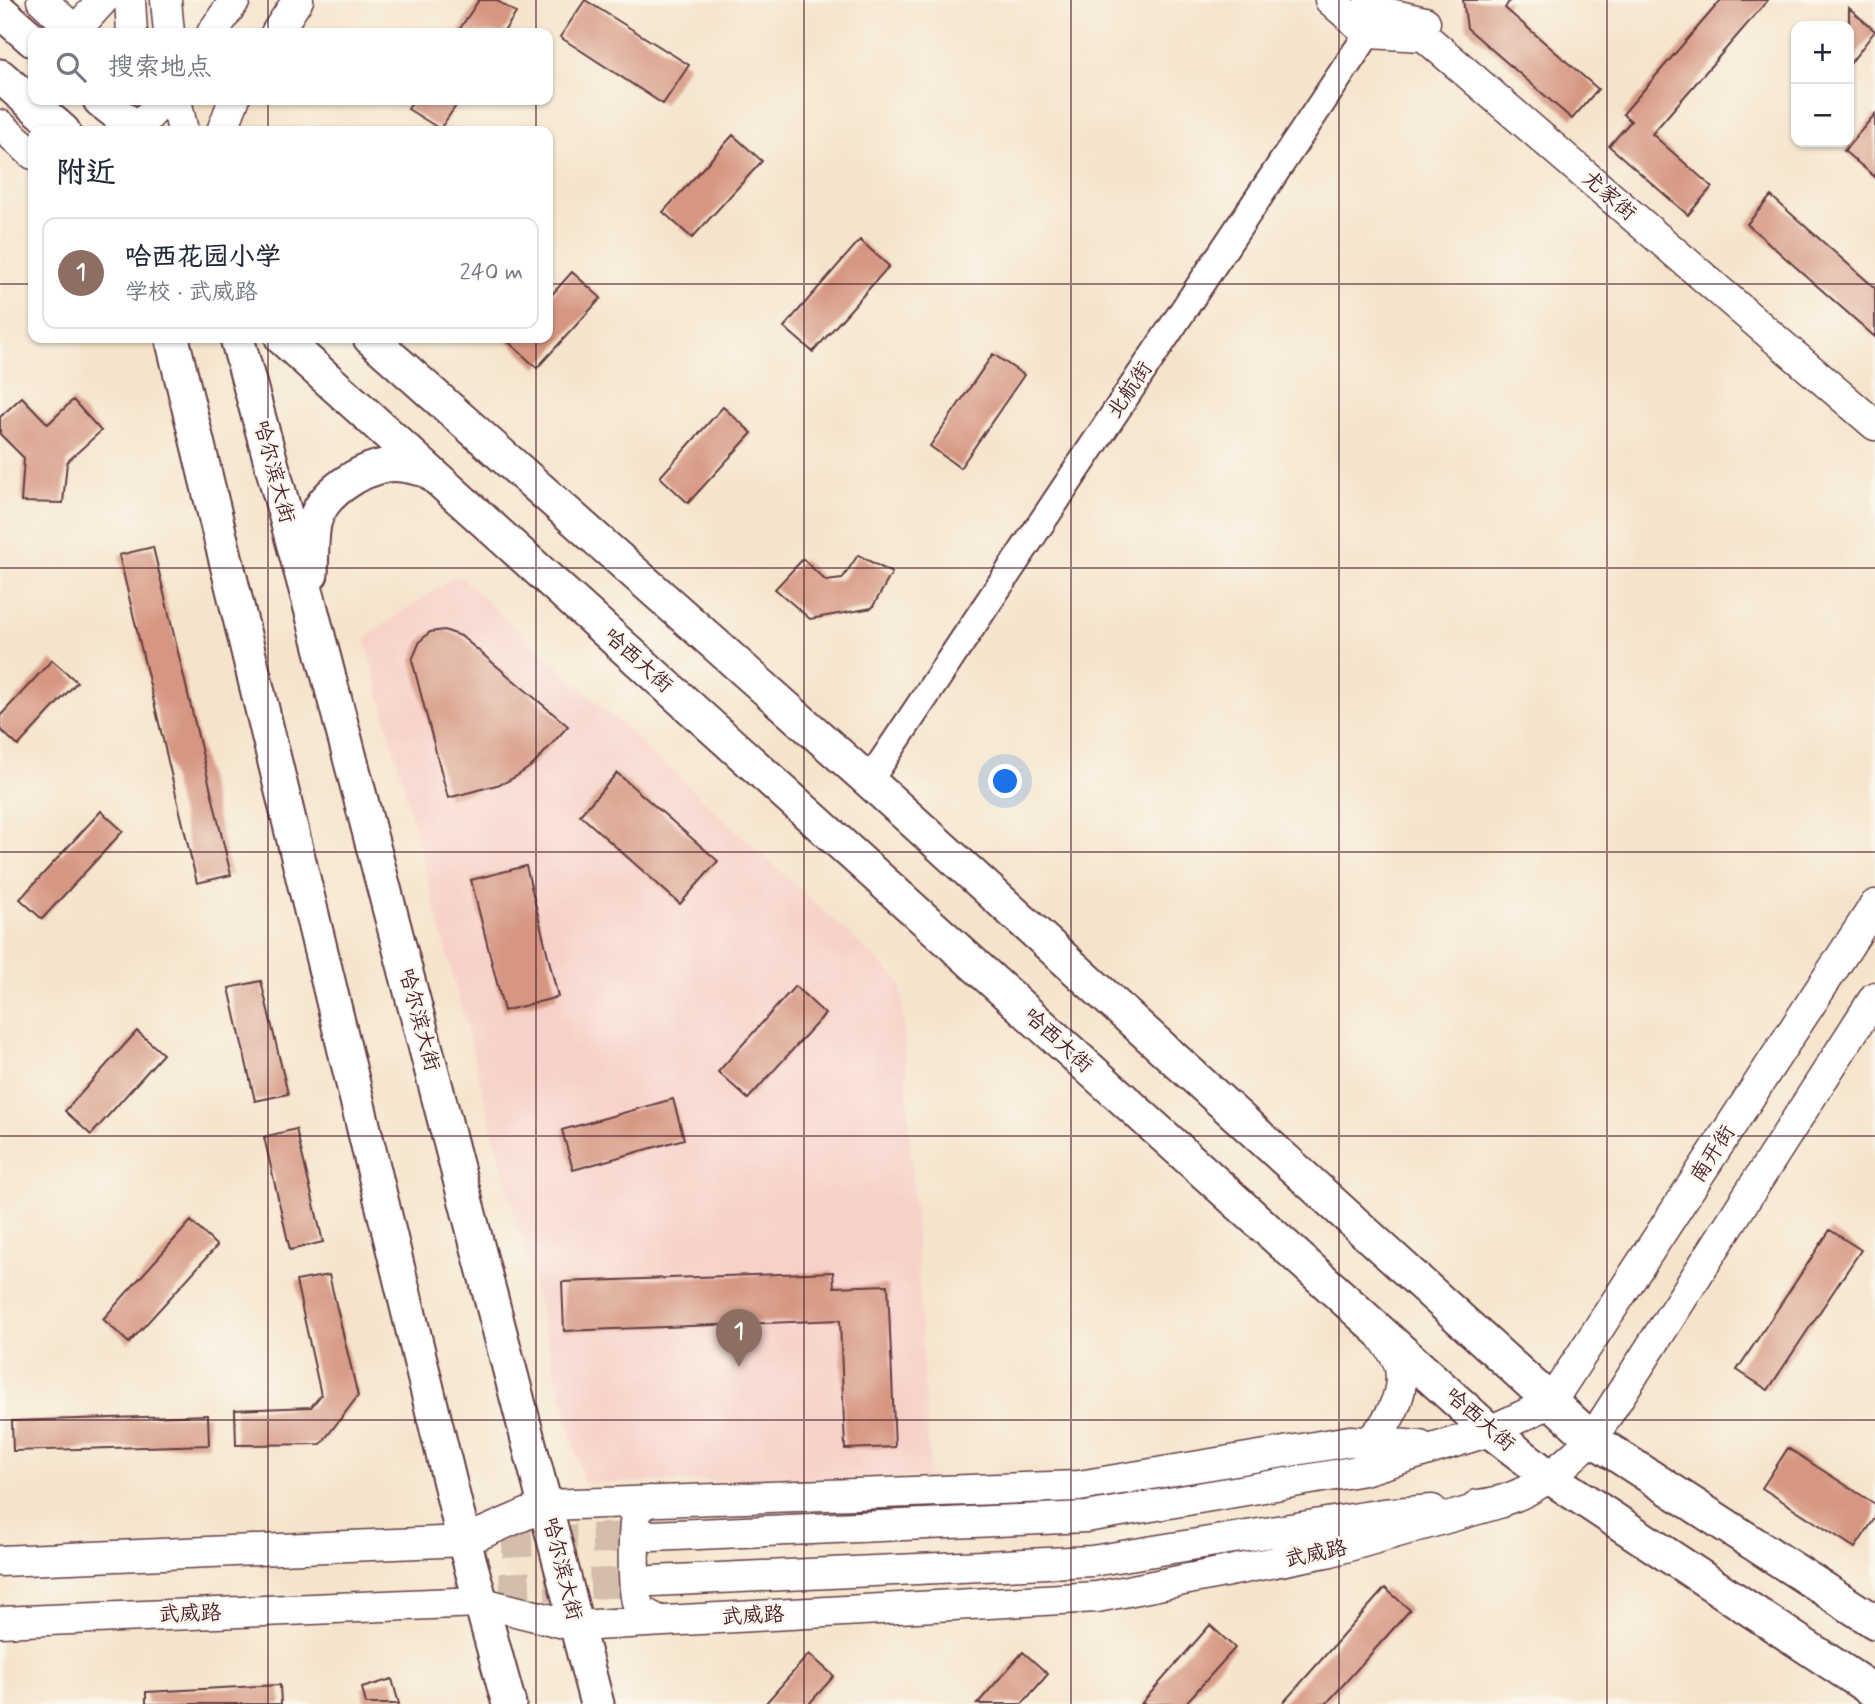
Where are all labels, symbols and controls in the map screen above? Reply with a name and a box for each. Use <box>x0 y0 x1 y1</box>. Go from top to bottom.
map controls <box>1791 21 1854 147</box>
button: + <box>1791 21 1854 84</box>
search box <box>28 28 553 105</box>
icon: search <box>52 48 90 86</box>
text: 搜索地点 <box>108 51 212 85</box>
button: − <box>1791 84 1854 147</box>
text: 附近 <box>56 154 116 193</box>
street label: 尤家街 <box>1576 165 1642 227</box>
text: 哈西花园小学 <box>125 241 281 275</box>
text: 1 <box>76 258 86 288</box>
text: 240 m <box>459 258 523 288</box>
text: 学校 · 武威路 <box>125 278 258 308</box>
street label: 北航街 <box>1101 356 1159 424</box>
street label: 哈尔滨大街 <box>247 418 301 526</box>
street label: 哈西大街 <box>597 622 679 700</box>
your location <box>988 764 1022 798</box>
street label: 哈尔滨大街 <box>392 966 446 1074</box>
street label: 哈西大街 <box>1017 1002 1099 1080</box>
street label: 南开街 <box>1684 1120 1742 1188</box>
pin: 1 <box>716 1309 762 1367</box>
street label: 哈西大街 <box>1439 1382 1521 1458</box>
street label: 哈尔滨大街 <box>536 1515 588 1623</box>
street label: 武威路 <box>1282 1534 1350 1574</box>
street label: 武威路 <box>158 1599 222 1629</box>
street label: 武威路 <box>721 1600 785 1632</box>

